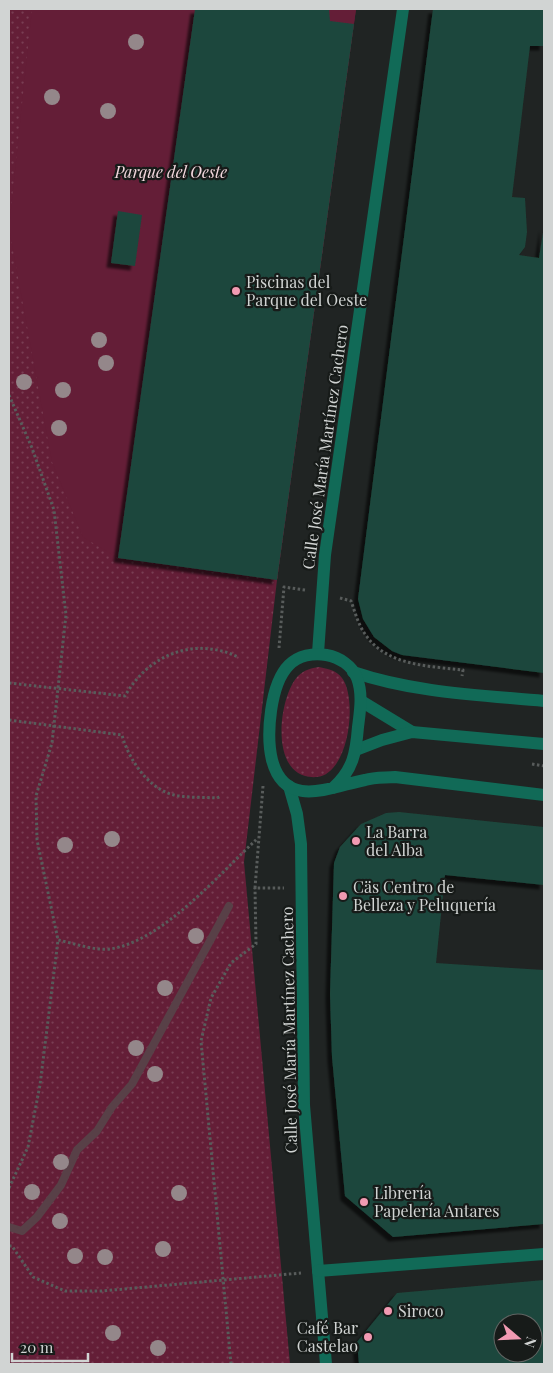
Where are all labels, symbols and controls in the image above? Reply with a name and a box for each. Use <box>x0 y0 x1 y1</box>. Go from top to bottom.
park label: Parque del Oeste <box>114 161 227 182</box>
place label: Piscinas del Parque del Oeste <box>246 271 367 310</box>
marker: Piscinas del Parque del Oeste <box>230 285 242 297</box>
street label: Calle José María Martínez Cachero <box>297 323 352 571</box>
place label: La Barra del Alba <box>366 821 427 860</box>
marker: La Barra del Alba <box>350 835 362 847</box>
place label: Cäs Centro de Belleza y Peluquería <box>353 876 496 915</box>
marker: Cäs Centro de Belleza y Peluquería <box>337 890 349 902</box>
street label: Calle José María Martínez Cachero <box>276 906 301 1154</box>
place label: Librería Papelería Antares <box>374 1182 499 1221</box>
marker: Librería Papelería Antares <box>358 1196 370 1208</box>
place label: Siroco <box>398 1300 444 1321</box>
marker: Siroco <box>382 1305 394 1317</box>
north arrow <box>493 1313 543 1363</box>
place label: Café Bar Castelao <box>297 1317 358 1356</box>
scale bar <box>12 1330 89 1362</box>
marker: Café Bar Castelao <box>362 1331 374 1343</box>
text: N <box>520 1335 541 1350</box>
text: 20 m <box>20 1337 54 1357</box>

